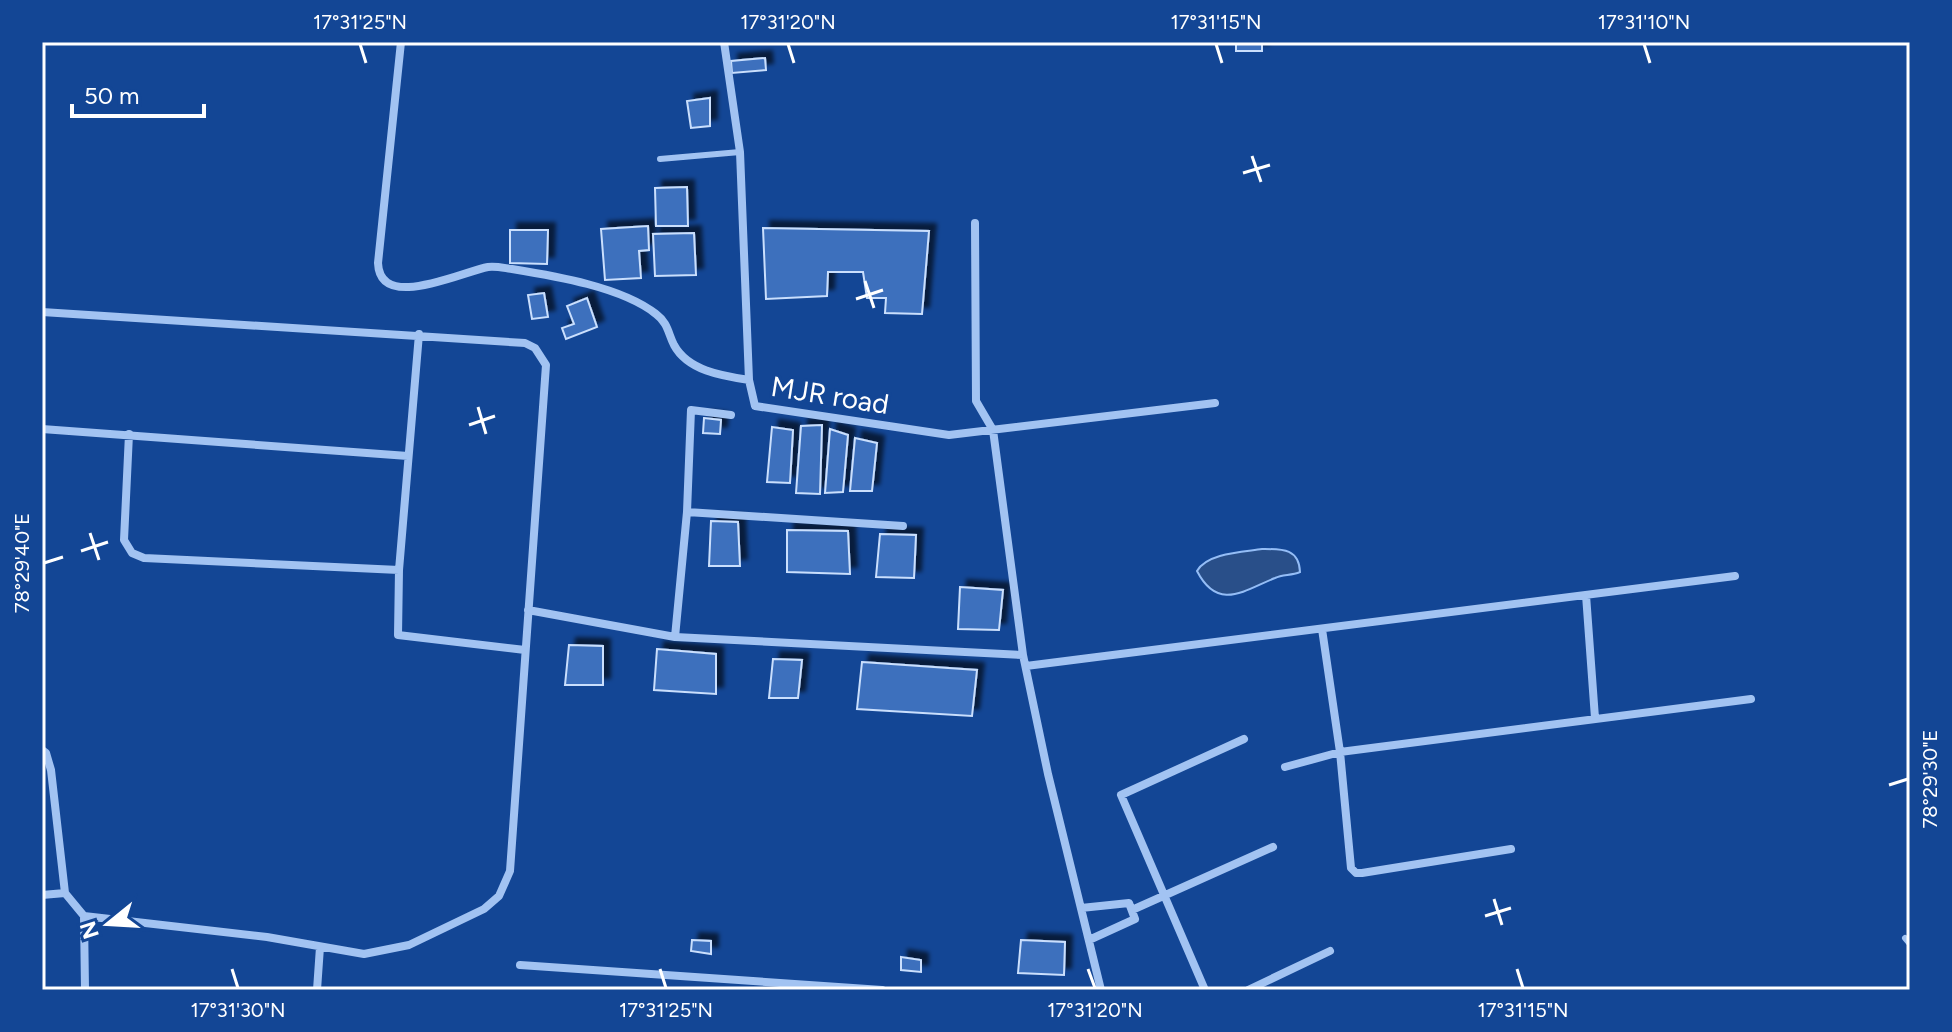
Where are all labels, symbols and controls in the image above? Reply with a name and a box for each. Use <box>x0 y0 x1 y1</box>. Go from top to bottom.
text: 17°31'25"N <box>313 10 407 34</box>
text: 17°31'20"N <box>740 10 836 34</box>
text: 17°31'15"N <box>1170 10 1262 34</box>
text: 17°31'10"N <box>1598 10 1690 34</box>
scale bar <box>72 68 204 118</box>
text: 50 m <box>84 81 140 110</box>
street label: MJR road <box>769 369 891 421</box>
text: 78°29'40"E <box>10 513 34 613</box>
text: 78°29'30"E <box>1918 730 1942 828</box>
north arrow <box>68 884 148 964</box>
text: N <box>74 918 105 942</box>
text: 17°31'30"N <box>190 998 286 1022</box>
text: 17°31'25"N <box>619 998 713 1022</box>
text: 17°31'20"N <box>1047 998 1143 1022</box>
text: 17°31'15"N <box>1477 998 1569 1022</box>

